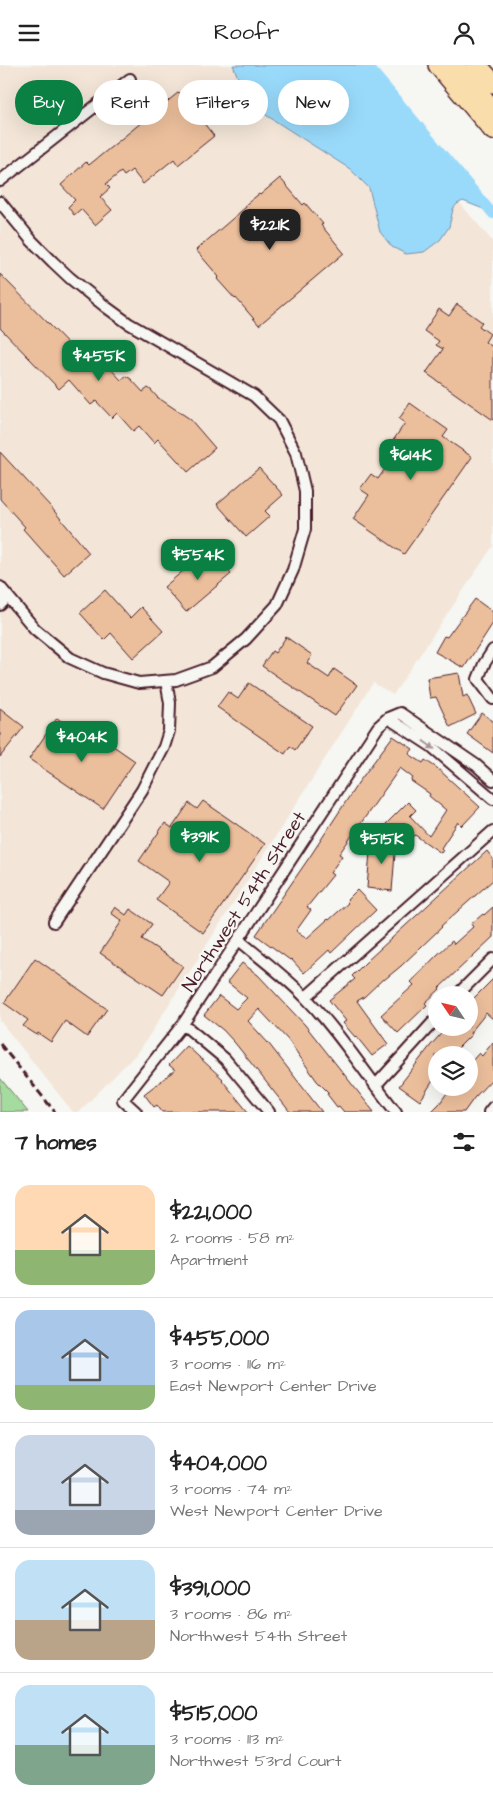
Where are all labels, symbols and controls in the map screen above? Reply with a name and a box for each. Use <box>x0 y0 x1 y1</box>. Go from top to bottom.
text: Roofr <box>214 17 279 48</box>
icon: menu <box>15 19 43 47</box>
icon: person <box>450 19 478 47</box>
chip: Buy <box>15 80 83 125</box>
chip: Rent <box>93 80 168 125</box>
chip: Filters <box>178 80 268 125</box>
chip: New <box>278 80 349 125</box>
pin: $221K <box>235 209 305 251</box>
text: $221K <box>251 214 289 236</box>
pin: $455K <box>64 339 134 382</box>
text: $455K <box>73 345 125 367</box>
pin: $614K <box>376 439 446 481</box>
text: $614K <box>390 444 432 466</box>
pin: $554K <box>163 539 233 581</box>
text: $554K <box>172 544 224 566</box>
pin: $404K <box>47 721 117 763</box>
text: $404K <box>57 726 107 748</box>
one-way arrow <box>422 740 435 750</box>
street label: Northwest 54th Street <box>176 806 313 997</box>
pin: $391K <box>165 821 235 863</box>
pin: $515K <box>347 823 417 865</box>
text: $391K <box>181 826 219 848</box>
text: $515K <box>360 828 404 850</box>
north arrow <box>428 986 478 1036</box>
map controls <box>428 986 478 1096</box>
button: layers <box>428 1046 478 1096</box>
text: 7 homes <box>15 1128 97 1157</box>
icon: filters <box>450 1128 478 1156</box>
text: $221,000 <box>170 1198 252 1227</box>
icon: home <box>55 1205 115 1265</box>
text: 2 rooms · 58 m² <box>170 1227 295 1249</box>
text: Apartment <box>170 1249 248 1271</box>
text: $455,000 <box>170 1324 269 1353</box>
icon: home <box>55 1330 115 1390</box>
text: 3 rooms · 116 m² <box>170 1353 286 1375</box>
text: East Newport Center Drive <box>170 1375 377 1397</box>
text: $404,000 <box>170 1449 267 1478</box>
icon: home <box>55 1455 115 1515</box>
text: 3 rooms · 74 m² <box>170 1478 293 1500</box>
text: West Newport Center Drive <box>170 1500 383 1522</box>
text: $391,000 <box>170 1574 251 1603</box>
icon: home <box>55 1580 115 1640</box>
text: 3 rooms · 86 m² <box>170 1603 292 1625</box>
text: Northwest 54th Street <box>170 1625 347 1647</box>
text: $515,000 <box>170 1699 258 1728</box>
icon: home <box>55 1705 115 1765</box>
text: 3 rooms · 113 m² <box>170 1728 284 1750</box>
text: Northwest 53rd Court <box>170 1750 341 1772</box>

